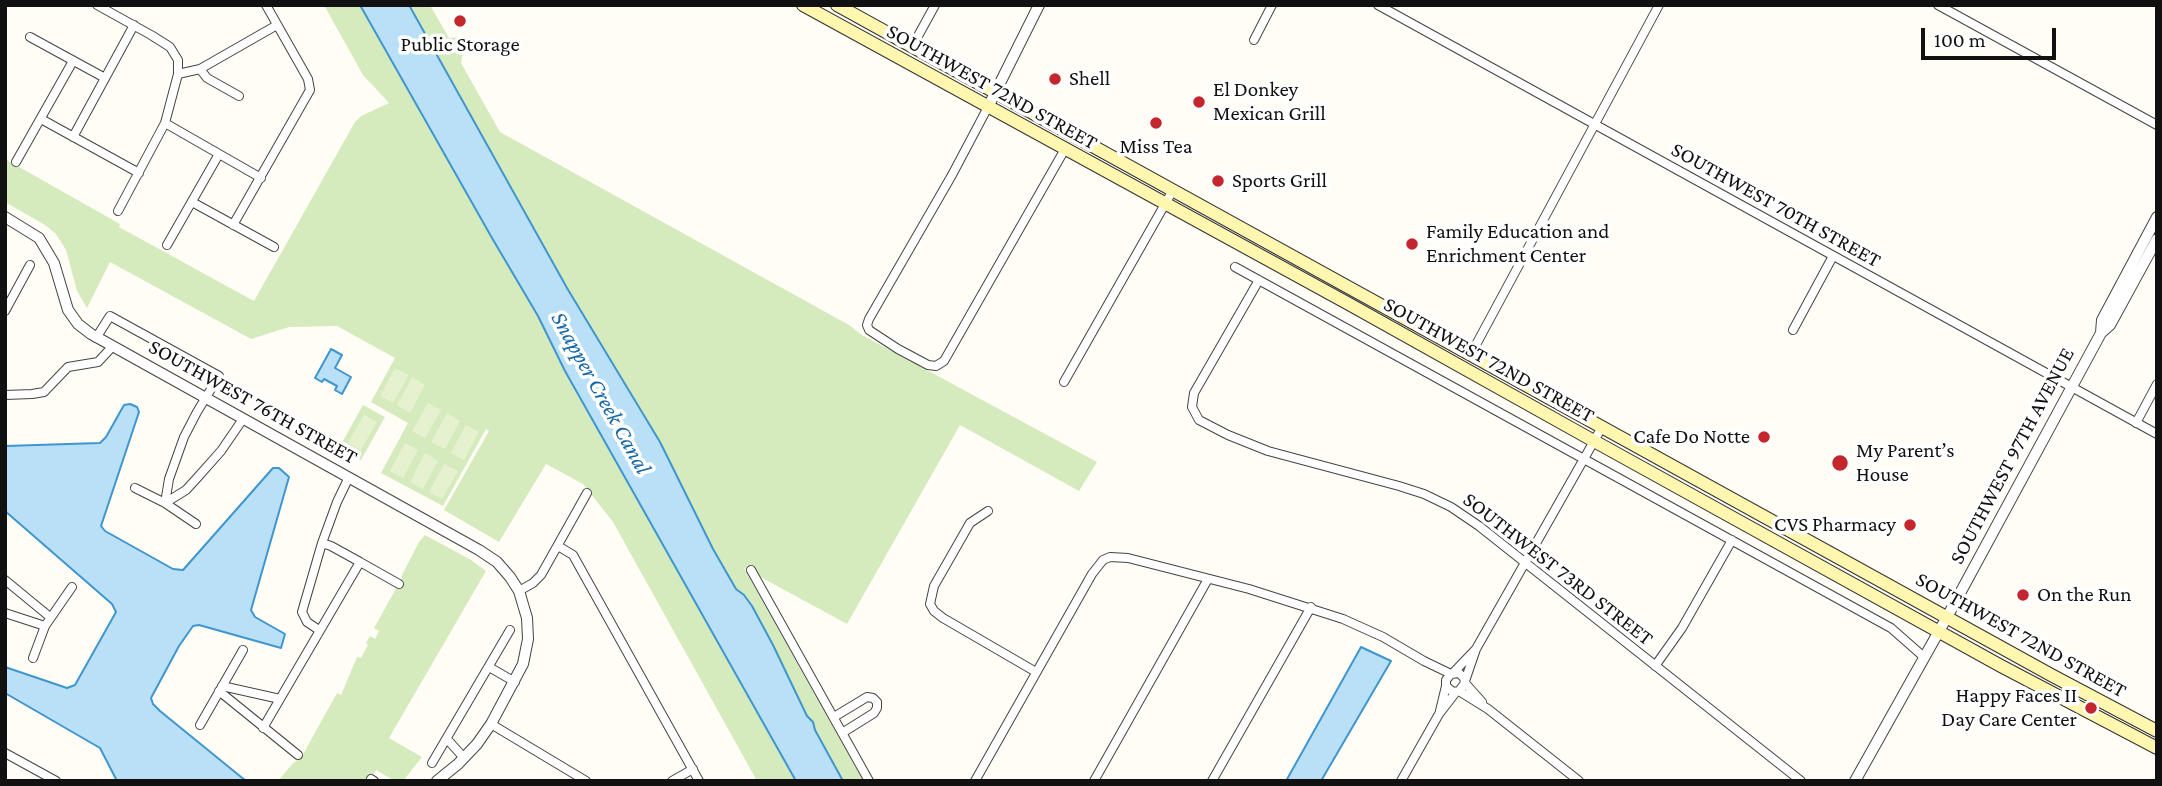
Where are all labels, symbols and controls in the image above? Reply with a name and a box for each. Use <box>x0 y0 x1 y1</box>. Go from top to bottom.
marker: Public Storage <box>452 13 468 29</box>
scale bar <box>1924 14 2059 58</box>
street label: SOUTHWEST 72ND STREET <box>882 19 1102 155</box>
text: 100 m <box>1934 28 1986 52</box>
place label: Public Storage <box>400 32 520 58</box>
place label: Shell <box>1069 66 1110 92</box>
marker: Shell <box>1047 71 1063 87</box>
place label: El Donkey Mexican Grill <box>1213 77 1326 127</box>
marker: El Donkey Mexican Grill <box>1191 94 1207 110</box>
marker: Miss Tea <box>1148 115 1164 131</box>
place label: Miss Tea <box>1120 134 1192 160</box>
street label: SOUTHWEST 70TH STREET <box>1667 137 1885 273</box>
place label: Sports Grill <box>1232 168 1327 194</box>
marker: Sports Grill <box>1210 173 1226 189</box>
place label: Family Education and Enrichment Center <box>1426 219 1609 269</box>
marker: Family Education and Enrichment Center <box>1404 236 1420 252</box>
street label: SOUTHWEST 72ND STREET <box>1379 292 1599 428</box>
water label: Snapper Creek Canal <box>545 307 657 479</box>
street label: SOUTHWEST 76TH STREET <box>144 334 362 470</box>
street label: SOUTHWEST 97TH AVENUE <box>1944 344 2080 568</box>
place label: Cafe Do Notte <box>1633 424 1750 450</box>
marker: Cafe Do Notte <box>1756 429 1772 445</box>
place label: My Parent’s House <box>1856 438 1955 488</box>
marker: My Parent’s House <box>1830 453 1850 473</box>
street label: SOUTHWEST 73RD STREET <box>1458 487 1658 651</box>
place label: CVS Pharmacy <box>1774 512 1896 538</box>
marker: CVS Pharmacy <box>1902 517 1918 533</box>
street label: SOUTHWEST 72ND STREET <box>1911 567 2131 703</box>
place label: On the Run <box>2037 582 2131 608</box>
marker: On the Run <box>2015 587 2031 603</box>
place label: Happy Faces II Day Care Center <box>1941 683 2077 733</box>
marker: Happy Faces II Day Care Center <box>2083 700 2099 716</box>

